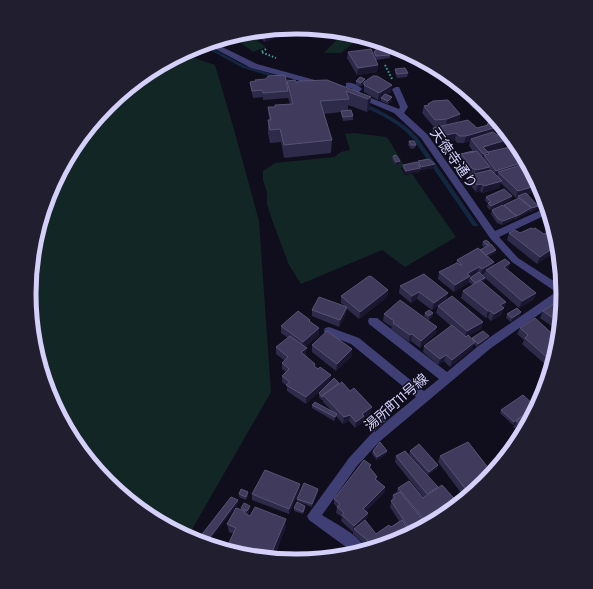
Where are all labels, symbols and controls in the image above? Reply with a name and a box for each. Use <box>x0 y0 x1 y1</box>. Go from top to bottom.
street label: 天徳寺通り <box>427 124 481 192</box>
street label: 湯所町11号線 <box>360 369 432 435</box>

